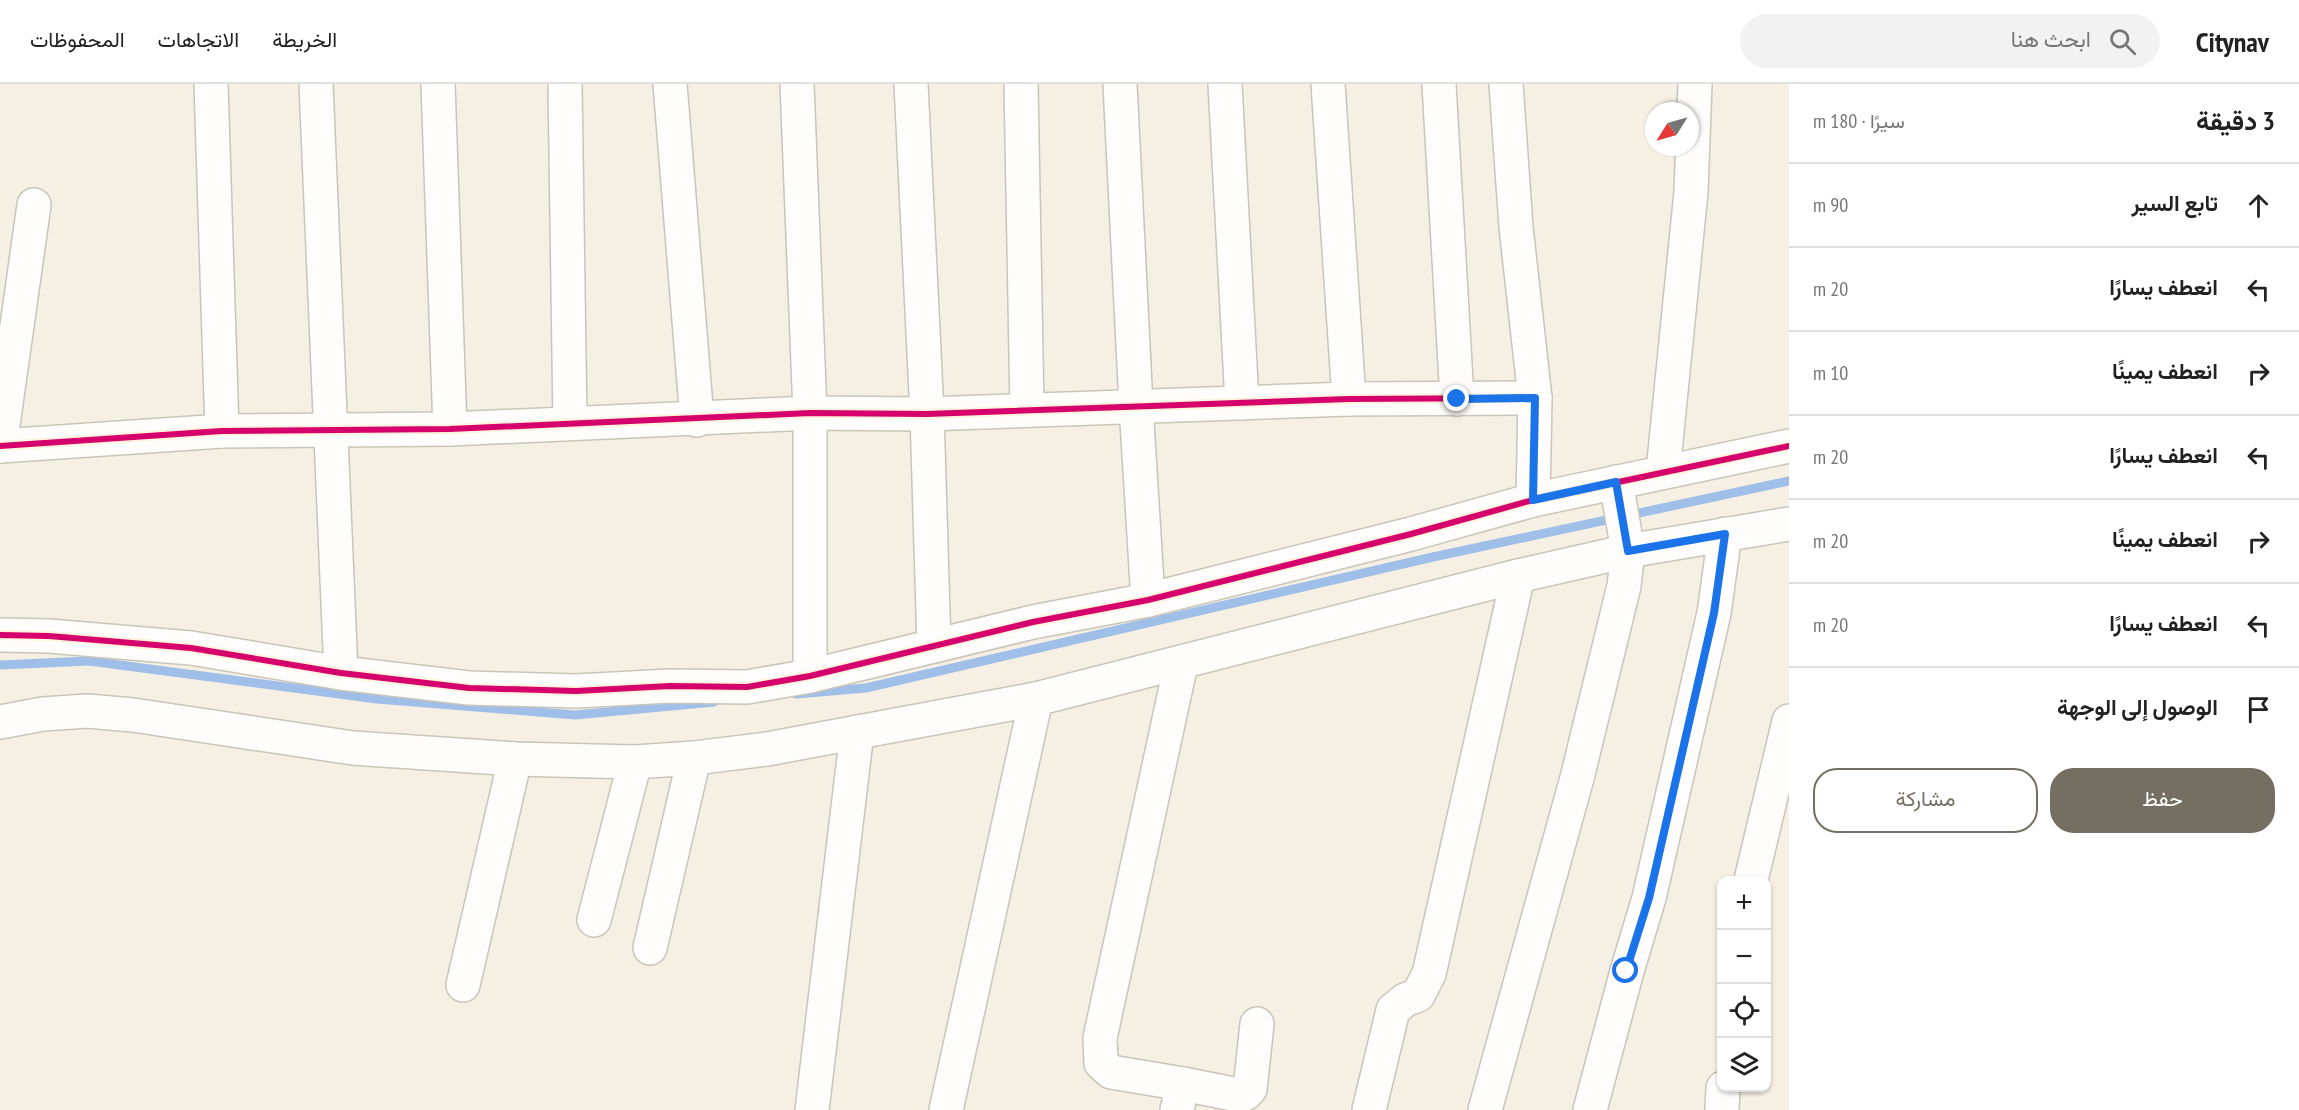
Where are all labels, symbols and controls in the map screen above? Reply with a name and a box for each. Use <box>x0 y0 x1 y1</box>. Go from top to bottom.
search box <box>1740 14 2160 68</box>
text: Citynav <box>2196 23 2269 60</box>
text: ابحث هنا <box>2011 25 2091 53</box>
icon: search <box>2106 25 2139 58</box>
text: المحفوظات <box>30 26 125 53</box>
text: الاتجاهات <box>158 26 239 53</box>
text: الخريطة <box>272 26 337 53</box>
north arrow <box>1645 102 1699 156</box>
text: 3 دقيقة <box>2196 104 2275 137</box>
text: سيرًا · 180 m <box>1813 108 1905 134</box>
text: تابع السير <box>2131 189 2218 217</box>
icon: ahead <box>2242 189 2275 222</box>
text: 90 m <box>1813 192 1848 218</box>
text: انعطف يسارًا <box>2109 273 2218 301</box>
icon: left <box>2242 273 2275 306</box>
text: 20 m <box>1813 276 1848 302</box>
text: انعطف يمينًا <box>2112 357 2218 385</box>
icon: right <box>2242 357 2275 390</box>
text: 10 m <box>1813 360 1848 386</box>
route end <box>1443 385 1469 411</box>
text: انعطف يسارًا <box>2109 441 2218 469</box>
icon: left <box>2242 441 2275 474</box>
text: 20 m <box>1813 444 1848 470</box>
text: انعطف يمينًا <box>2112 525 2218 553</box>
icon: right <box>2242 525 2275 558</box>
text: 20 m <box>1813 528 1848 554</box>
text: انعطف يسارًا <box>2109 609 2218 637</box>
icon: left <box>2242 609 2275 642</box>
text: 20 m <box>1813 612 1848 638</box>
text: الوصول إلى الوجهة <box>2057 693 2218 721</box>
icon: arrive <box>2242 693 2275 726</box>
button: مشاركة <box>1813 768 2038 833</box>
button: حفظ <box>2050 768 2275 833</box>
map controls <box>1717 876 1771 1092</box>
button: + <box>1717 876 1771 930</box>
button: − <box>1717 930 1771 984</box>
route start <box>1612 957 1638 983</box>
button: locate <box>1717 984 1771 1038</box>
button: layers <box>1717 1038 1771 1092</box>

